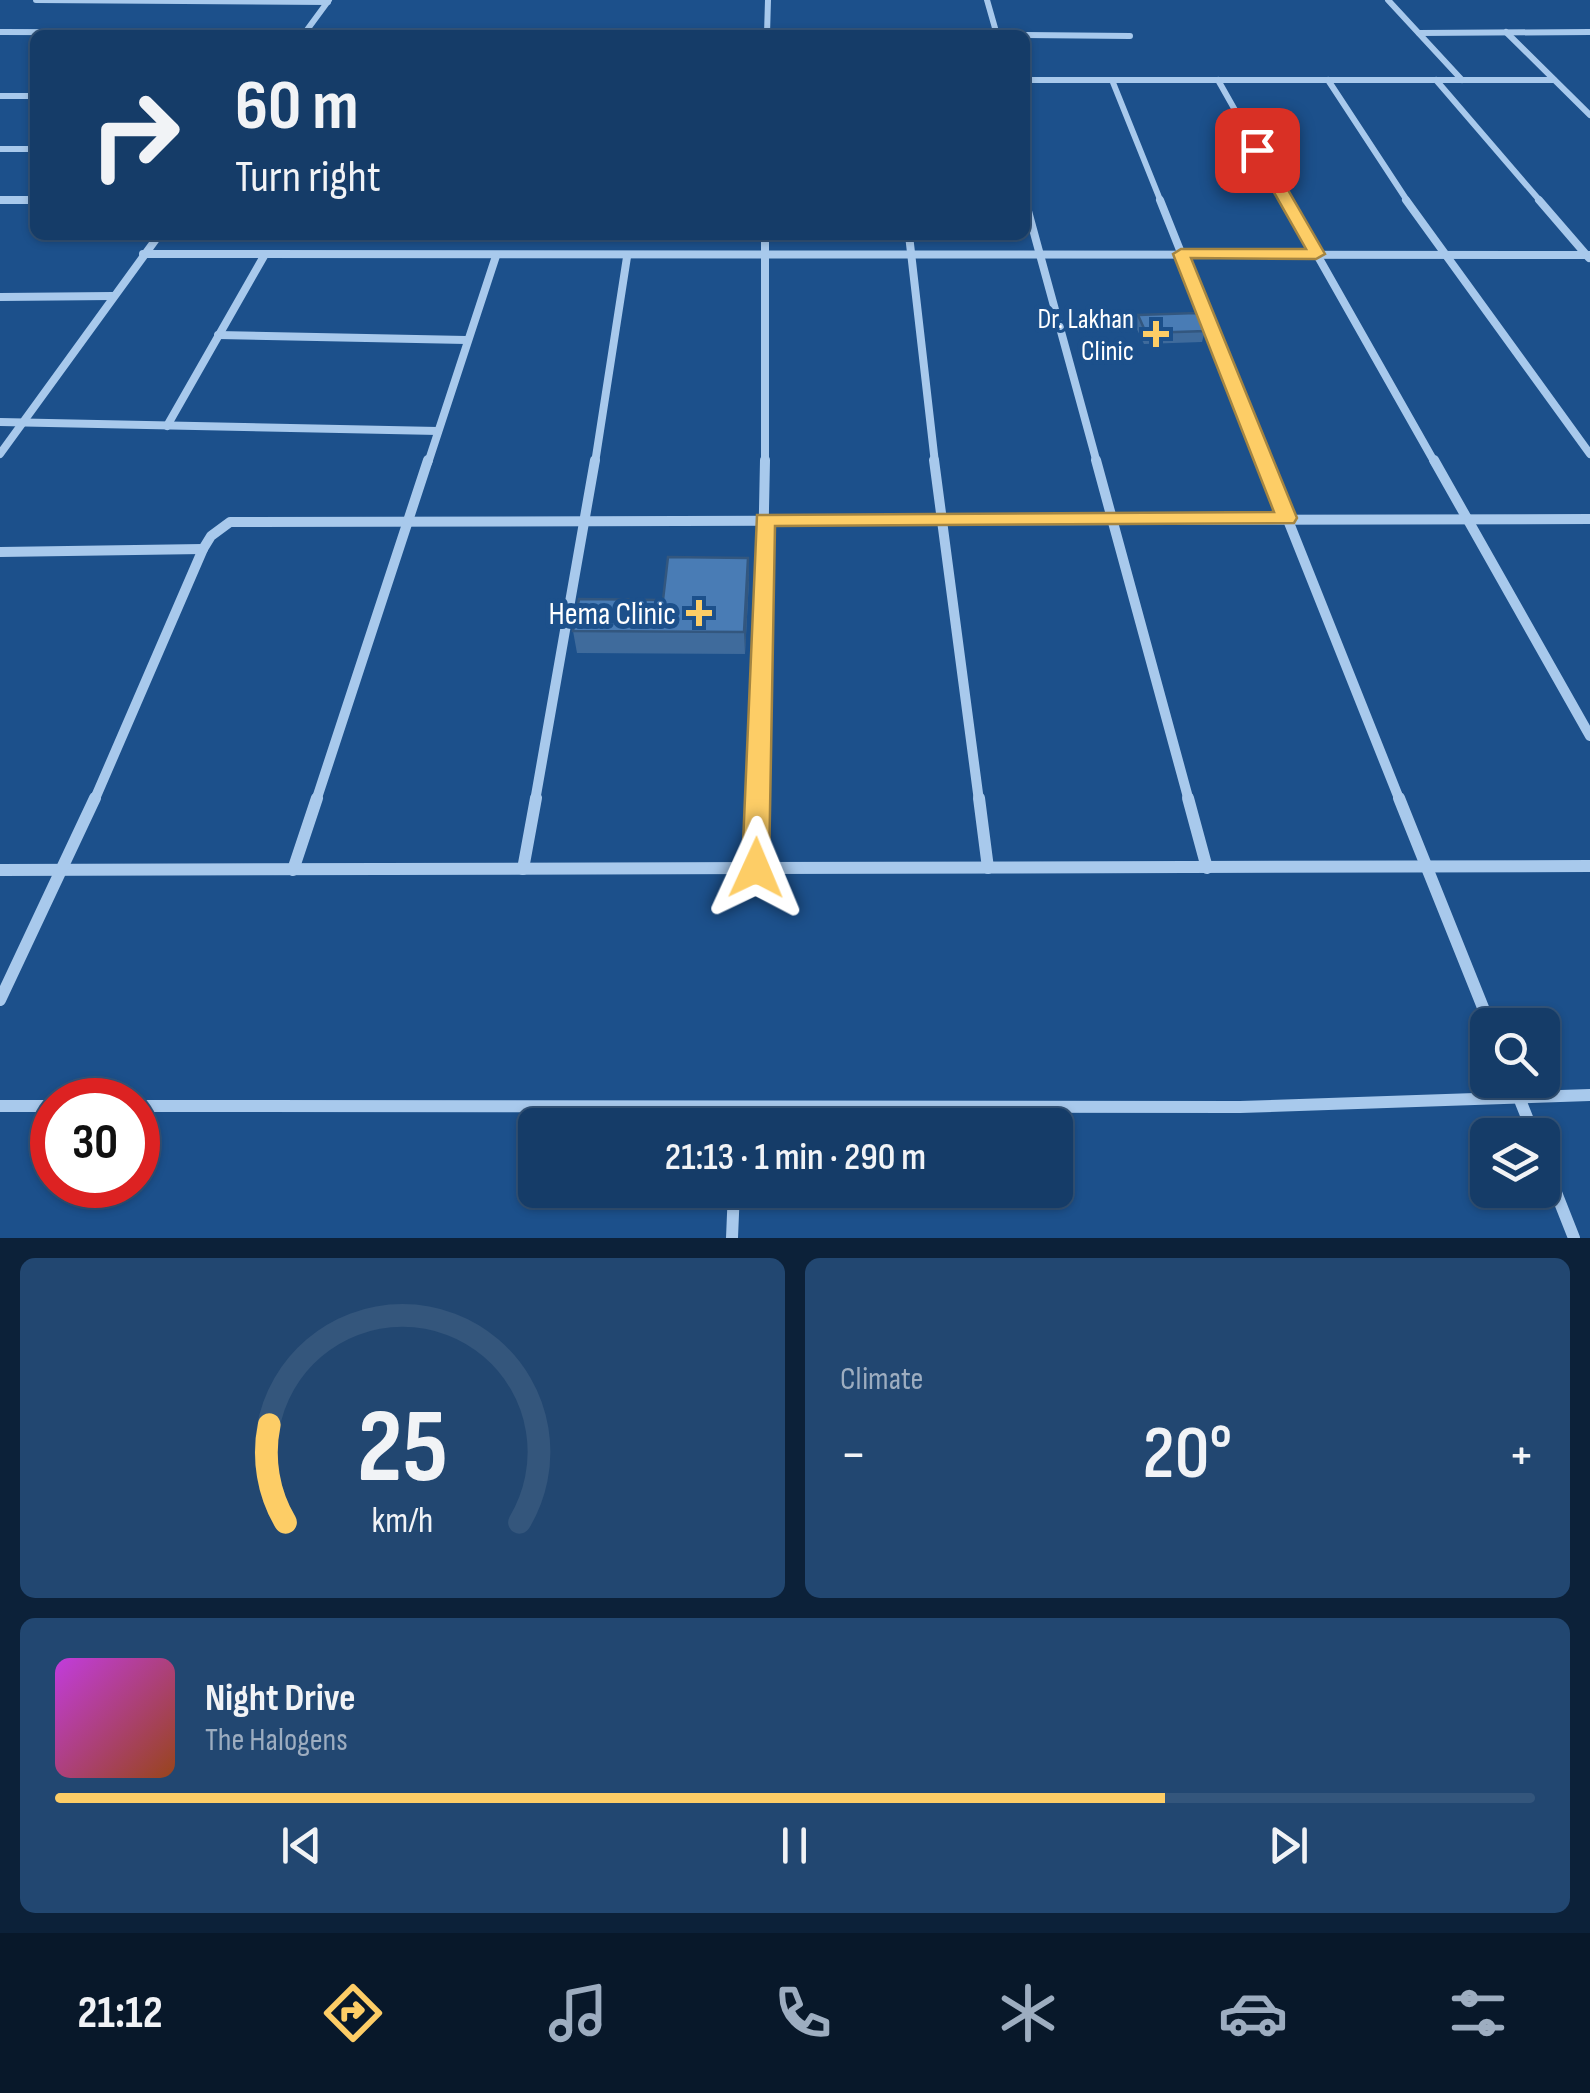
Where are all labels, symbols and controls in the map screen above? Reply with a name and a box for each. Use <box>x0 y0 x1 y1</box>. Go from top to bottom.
text: 60 m <box>235 65 359 149</box>
icon: right <box>70 70 200 200</box>
pin <box>1215 108 1300 193</box>
icon: arrive <box>1230 123 1285 178</box>
text: Turn right <box>235 150 381 205</box>
place label: Dr. Lakhan Clinic <box>1037 303 1134 368</box>
marker: Dr. Lakhan Clinic <box>1143 321 1169 347</box>
place label: Hema Clinic <box>548 595 676 634</box>
marker: Hema Clinic <box>686 600 712 626</box>
position arrow <box>704 816 808 920</box>
map controls <box>1470 1008 1560 1208</box>
button: search <box>1470 1008 1560 1098</box>
speed limit sign: 30 <box>30 1078 160 1208</box>
button: layers <box>1470 1118 1560 1208</box>
text: 21:13 · 1 min · 290 m <box>665 1135 926 1180</box>
text: Climate <box>840 1360 923 1399</box>
text: 25 <box>357 1386 448 1511</box>
text: 20° <box>1143 1409 1232 1500</box>
text: − <box>840 1422 867 1489</box>
text: + <box>1508 1422 1535 1489</box>
text: km/h <box>372 1500 433 1543</box>
text: Night Drive <box>205 1676 356 1721</box>
text: The Halogens <box>205 1721 348 1760</box>
icon: previous <box>274 1818 329 1873</box>
icon: pause <box>767 1818 822 1873</box>
icon: next <box>1261 1818 1316 1873</box>
icon: directions <box>318 1978 388 2048</box>
icon: music <box>543 1978 613 2048</box>
icon: phone <box>768 1978 838 2048</box>
icon: climate <box>993 1978 1063 2048</box>
icon: car <box>1218 1978 1288 2048</box>
icon: filters <box>1443 1978 1513 2048</box>
text: 21:12 <box>77 1986 163 2041</box>

